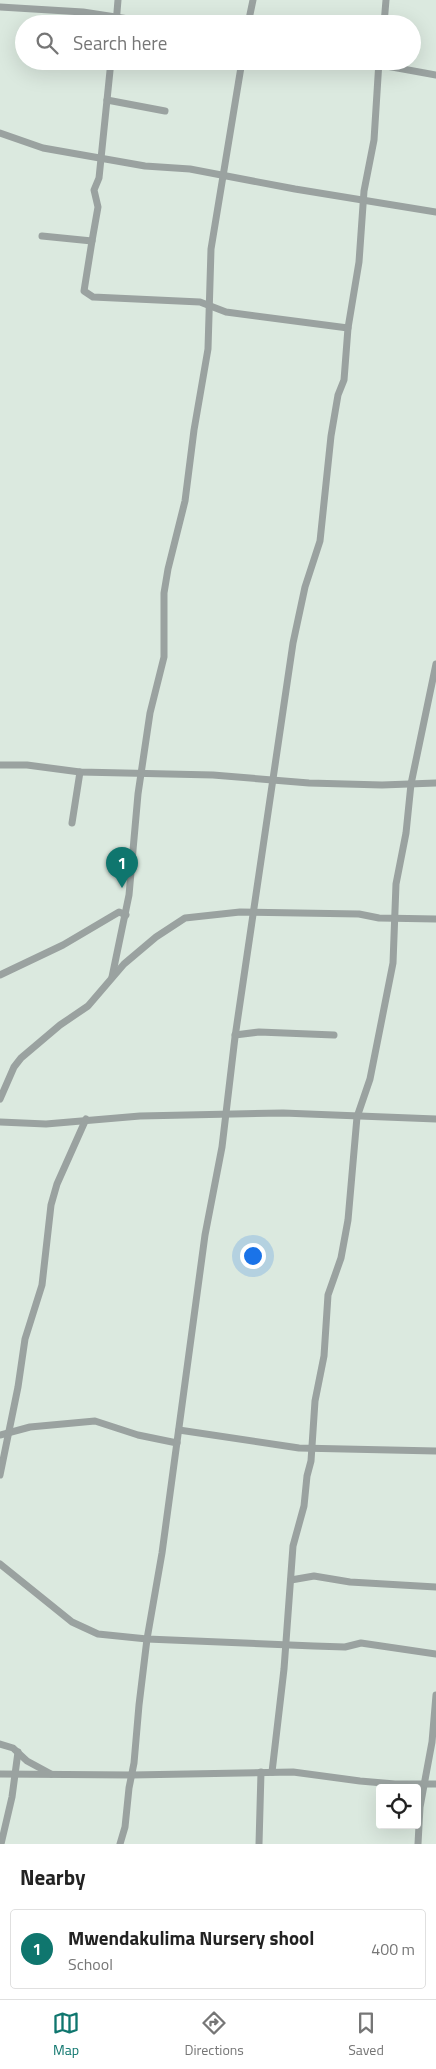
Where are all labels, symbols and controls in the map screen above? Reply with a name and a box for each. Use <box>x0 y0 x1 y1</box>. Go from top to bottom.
search box <box>15 15 421 70</box>
text: Search here <box>73 28 167 57</box>
icon: search <box>33 29 61 57</box>
pin: 1 <box>106 847 138 888</box>
your location <box>240 1243 266 1269</box>
map controls <box>376 1784 421 1829</box>
button: locate <box>376 1784 421 1829</box>
text: Nearby <box>20 1861 85 1893</box>
text: Mwendakulima Nursery shool <box>68 1923 314 1952</box>
text: 1 <box>33 1937 41 1961</box>
text: 400 m <box>371 1937 415 1961</box>
text: School <box>68 1952 113 1976</box>
tab: Map <box>52 2009 80 2060</box>
tab: Directions <box>184 2009 244 2060</box>
tab: Saved <box>348 2009 384 2060</box>

